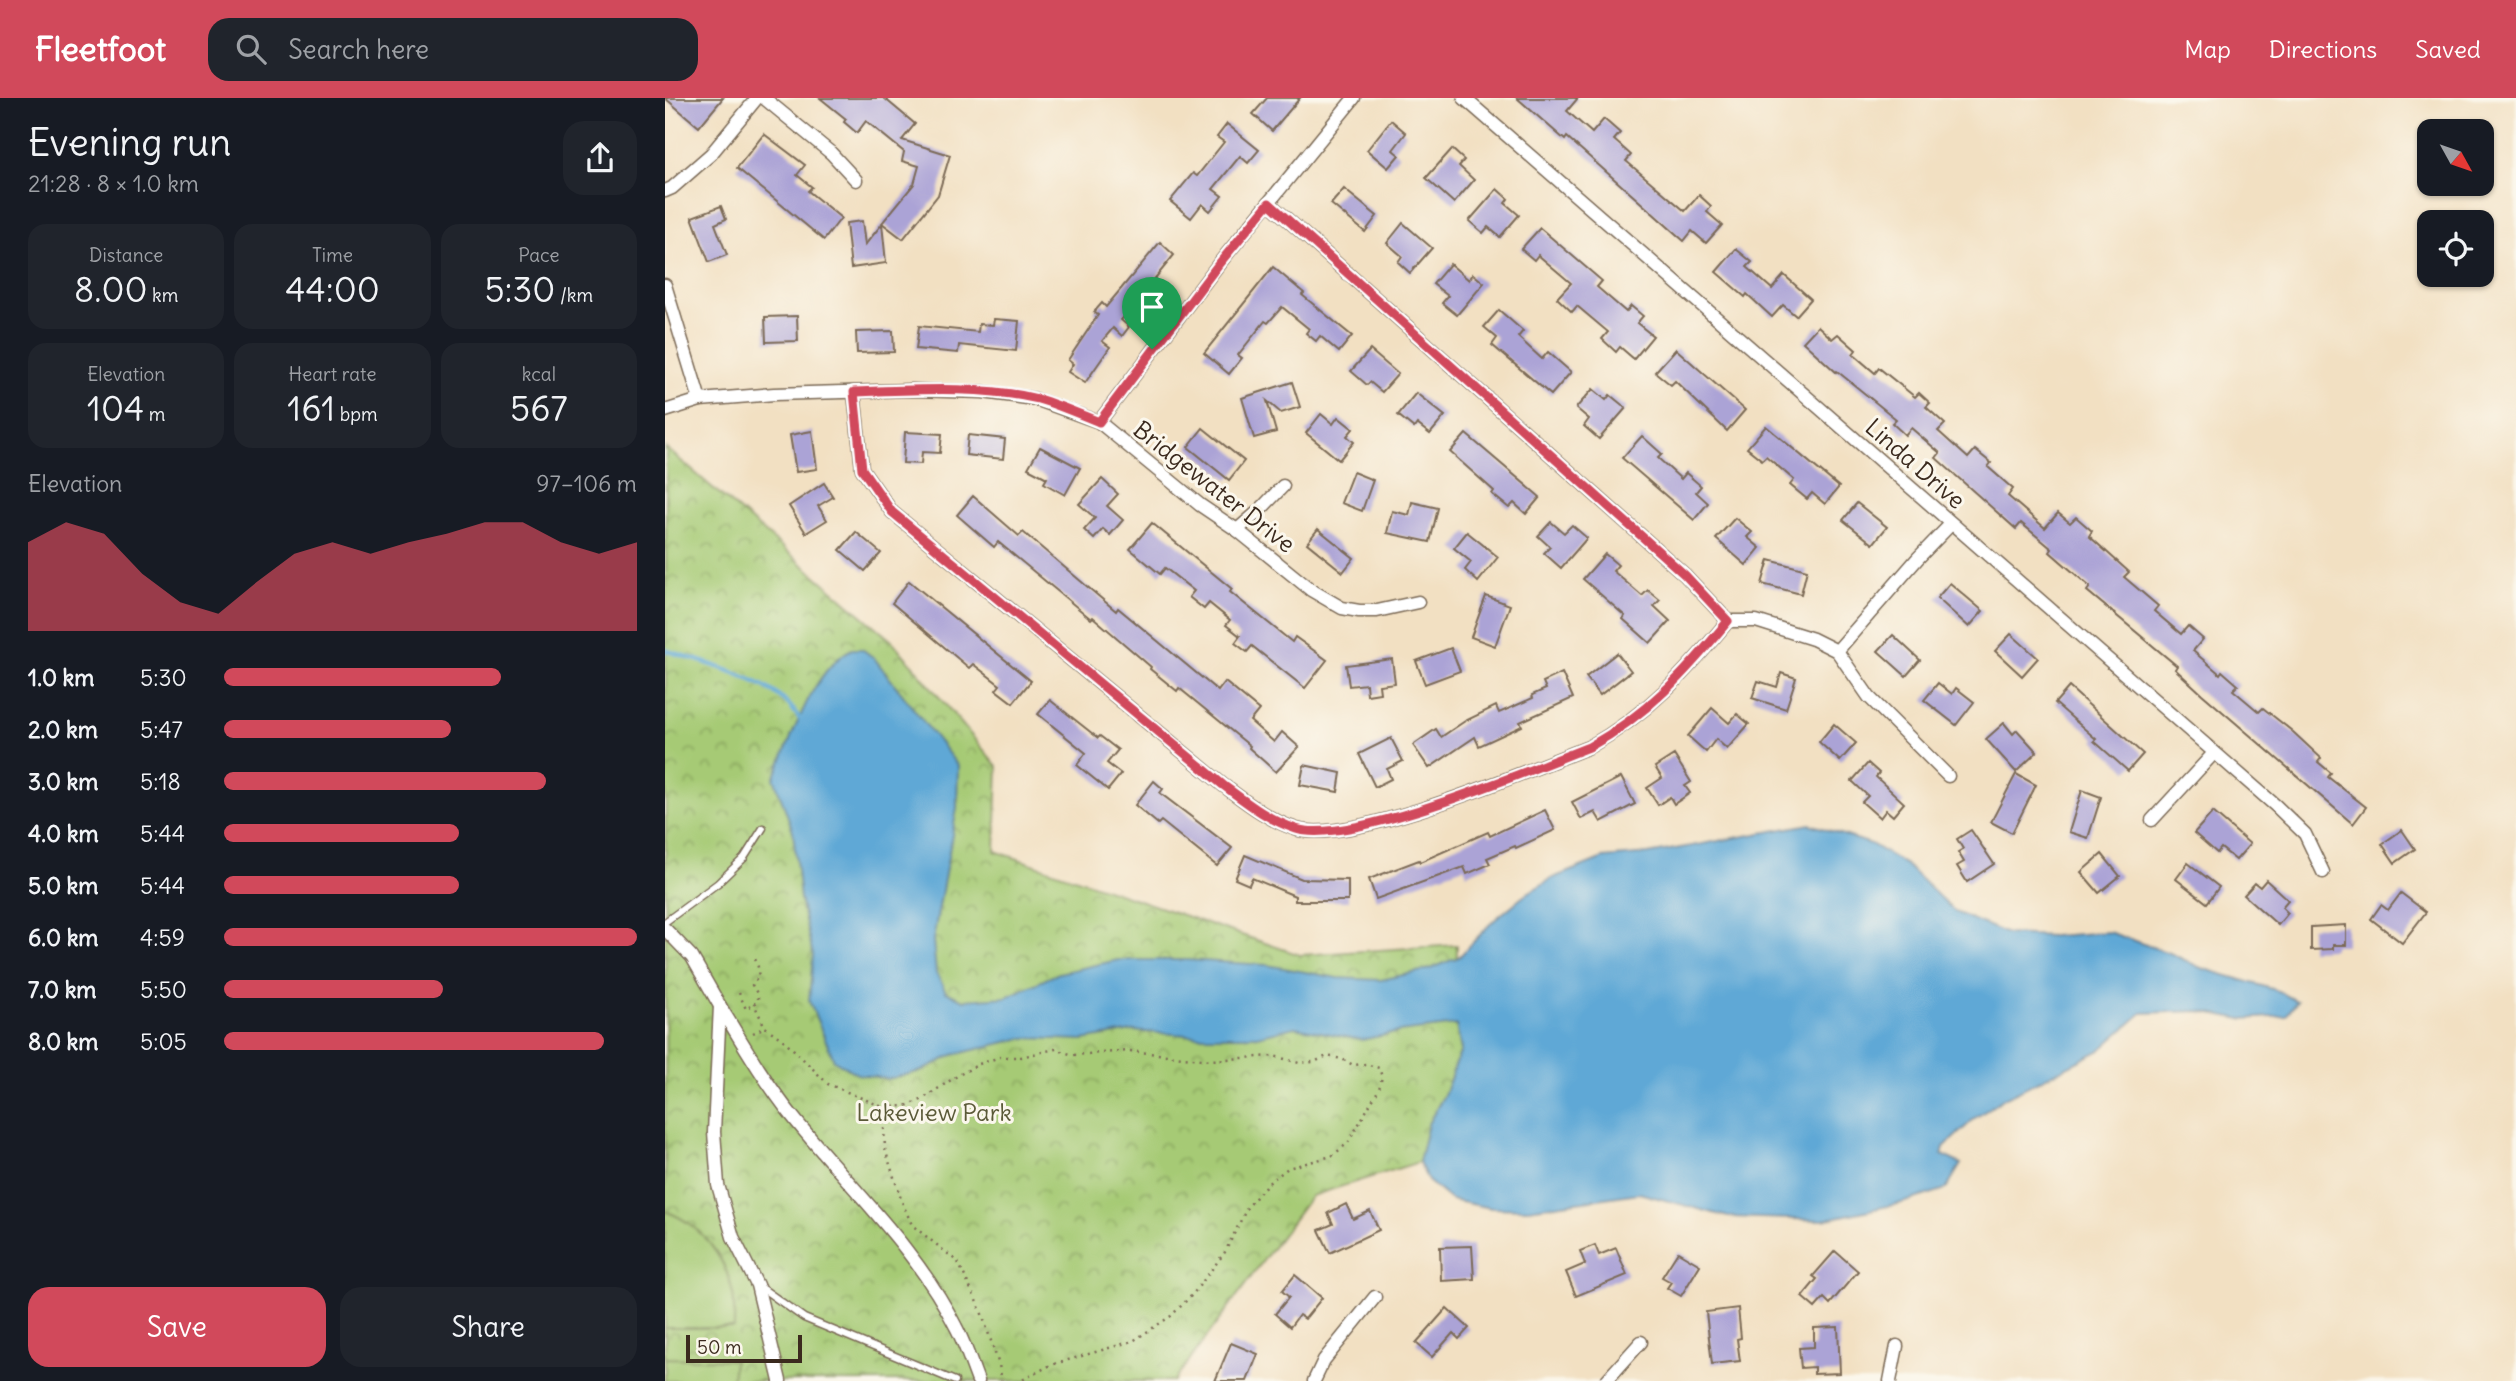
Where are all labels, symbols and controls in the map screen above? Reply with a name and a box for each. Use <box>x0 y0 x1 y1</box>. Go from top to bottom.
search box <box>208 18 698 81</box>
text: Fleetfoot <box>35 28 166 70</box>
icon: search <box>232 30 270 68</box>
text: Search here <box>288 33 429 66</box>
text: Map <box>2184 34 2231 64</box>
text: Directions <box>2269 34 2377 64</box>
text: Saved <box>2415 34 2481 64</box>
text: Evening run <box>28 119 231 166</box>
north arrow <box>2417 119 2494 196</box>
map controls <box>2417 119 2494 287</box>
button: share <box>563 121 637 195</box>
text: 21:28 · 8 × 1.0 km <box>28 169 199 198</box>
button: locate <box>2417 210 2494 287</box>
text: Distance <box>89 243 163 267</box>
text: Time <box>312 243 353 267</box>
text: Pace <box>518 243 559 267</box>
text: 8.00 <box>74 267 147 311</box>
text: 44:00 <box>285 267 380 311</box>
text: 5:30 <box>484 267 555 311</box>
pin <box>1122 277 1182 349</box>
text: km <box>147 283 178 307</box>
text: /km <box>555 283 593 307</box>
icon: arrive <box>1133 288 1171 326</box>
text: Elevation <box>87 362 165 386</box>
text: Heart rate <box>288 362 377 386</box>
text: kcal <box>522 362 556 386</box>
text: 104 <box>87 386 144 430</box>
text: 161 <box>287 386 335 430</box>
text: 567 <box>510 386 568 430</box>
text: m <box>144 402 165 426</box>
text: bpm <box>335 402 378 426</box>
street label: Linda Drive <box>1860 412 1972 515</box>
street label: Bridgewater Drive <box>1128 414 1301 559</box>
text: Elevation <box>28 469 122 498</box>
text: 97–106 m <box>536 469 637 498</box>
text: 1.0 km <box>28 663 94 692</box>
text: 5:30 <box>140 663 187 692</box>
text: 2.0 km <box>28 715 98 744</box>
text: 5:47 <box>140 715 183 744</box>
text: 3.0 km <box>28 767 98 796</box>
text: 5:18 <box>140 767 181 796</box>
text: 4.0 km <box>28 819 99 848</box>
text: 5:44 <box>140 819 185 848</box>
text: 5.0 km <box>28 871 99 900</box>
text: 5:44 <box>140 871 185 900</box>
text: 6.0 km <box>28 923 99 952</box>
text: 4:59 <box>140 923 185 952</box>
text: 7.0 km <box>28 975 97 1004</box>
text: 5:50 <box>140 975 187 1004</box>
text: 8.0 km <box>28 1027 99 1056</box>
text: 5:05 <box>140 1027 187 1056</box>
park label: Lakeview Park <box>856 1097 1012 1127</box>
button: Save <box>28 1287 326 1367</box>
button: Share <box>340 1287 637 1367</box>
scale bar <box>686 1332 801 1364</box>
text: 50 m <box>697 1335 742 1359</box>

